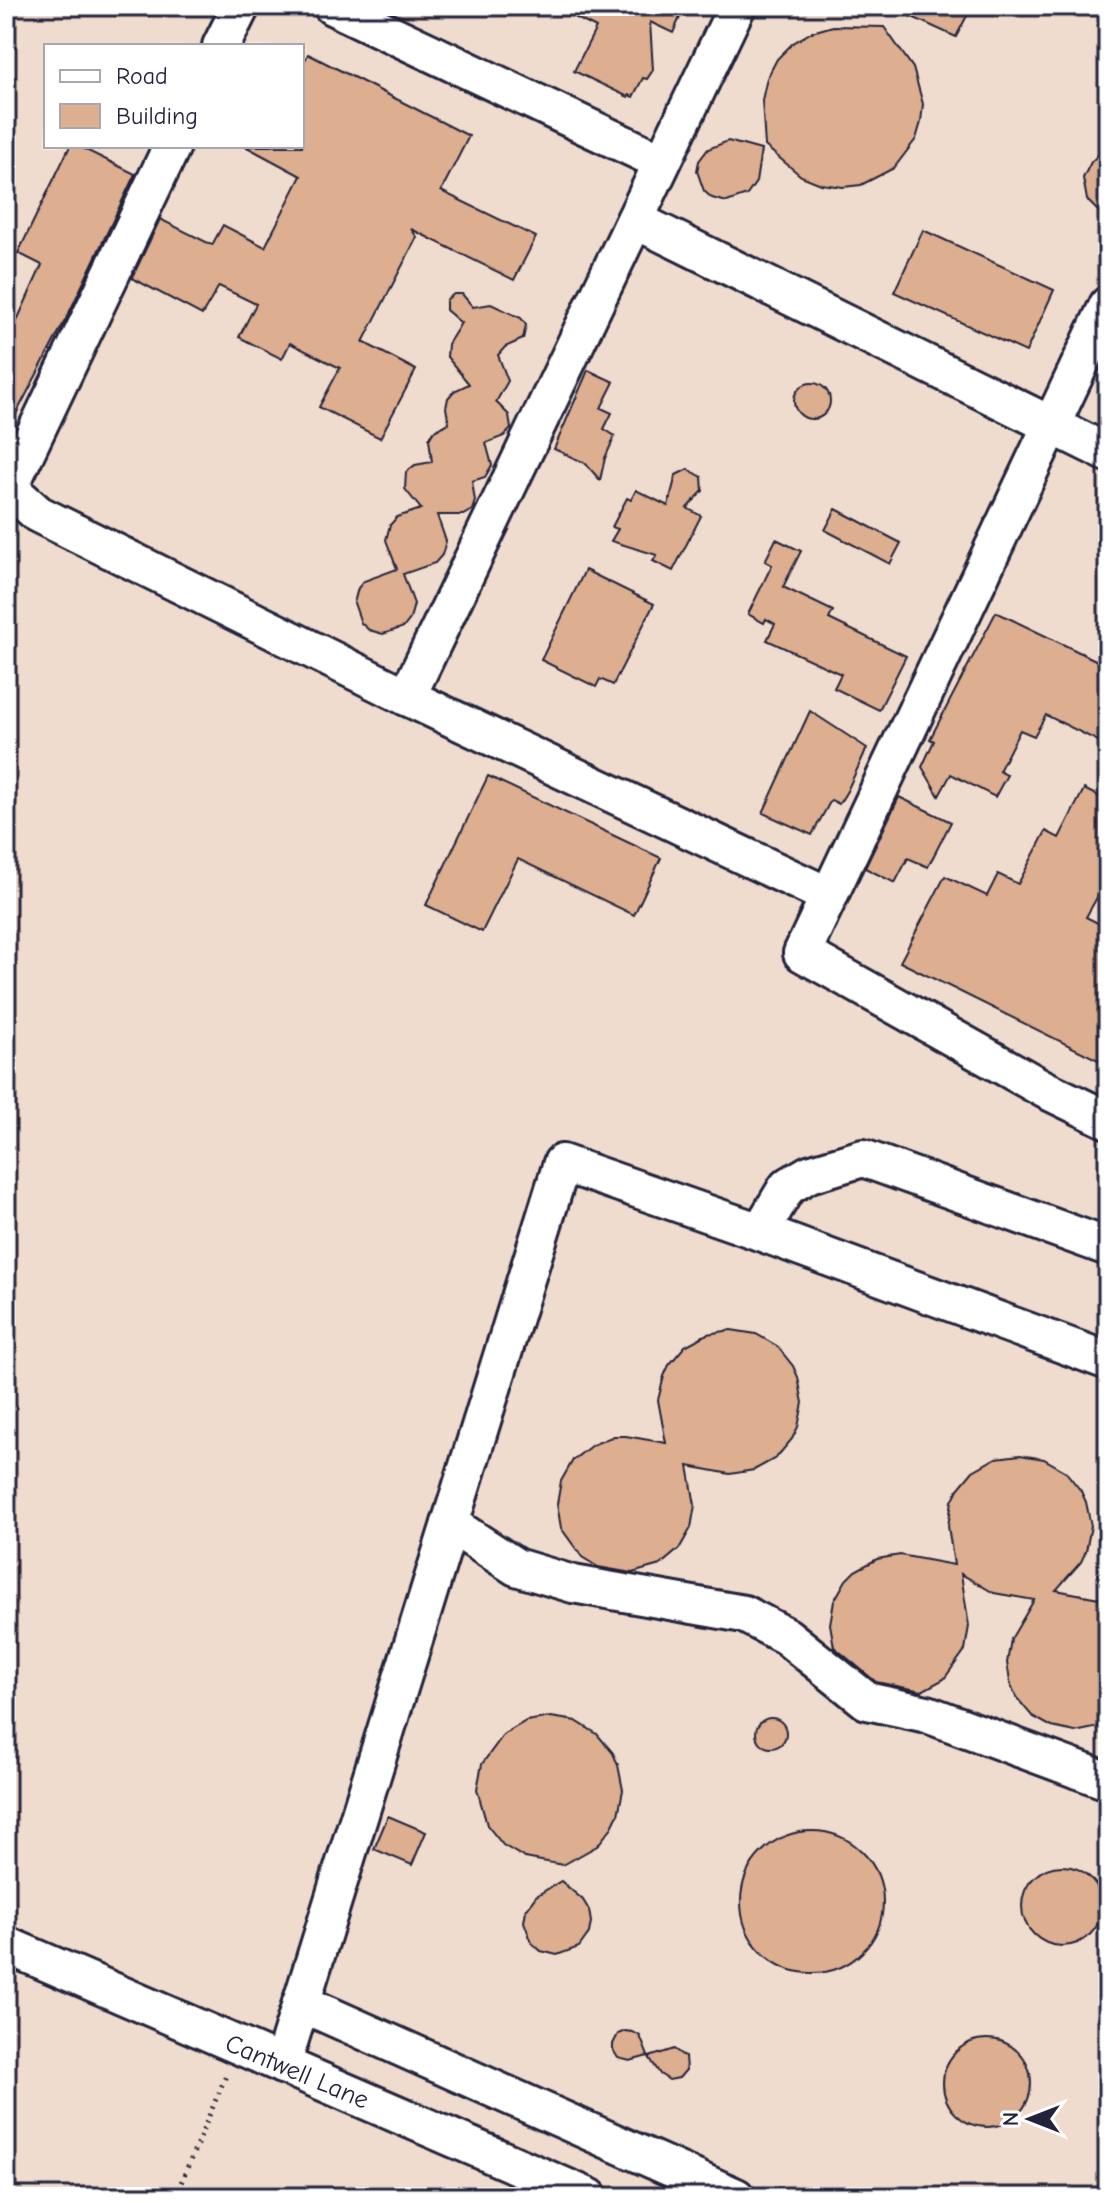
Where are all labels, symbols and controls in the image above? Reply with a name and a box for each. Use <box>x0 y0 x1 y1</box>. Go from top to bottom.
legend <box>44 44 304 148</box>
text: Road <box>116 62 168 90</box>
text: Building <box>116 102 198 130</box>
street label: Cantwell Lane <box>221 2028 373 2116</box>
north arrow <box>990 2079 1070 2159</box>
text: N <box>998 2112 1024 2126</box>

